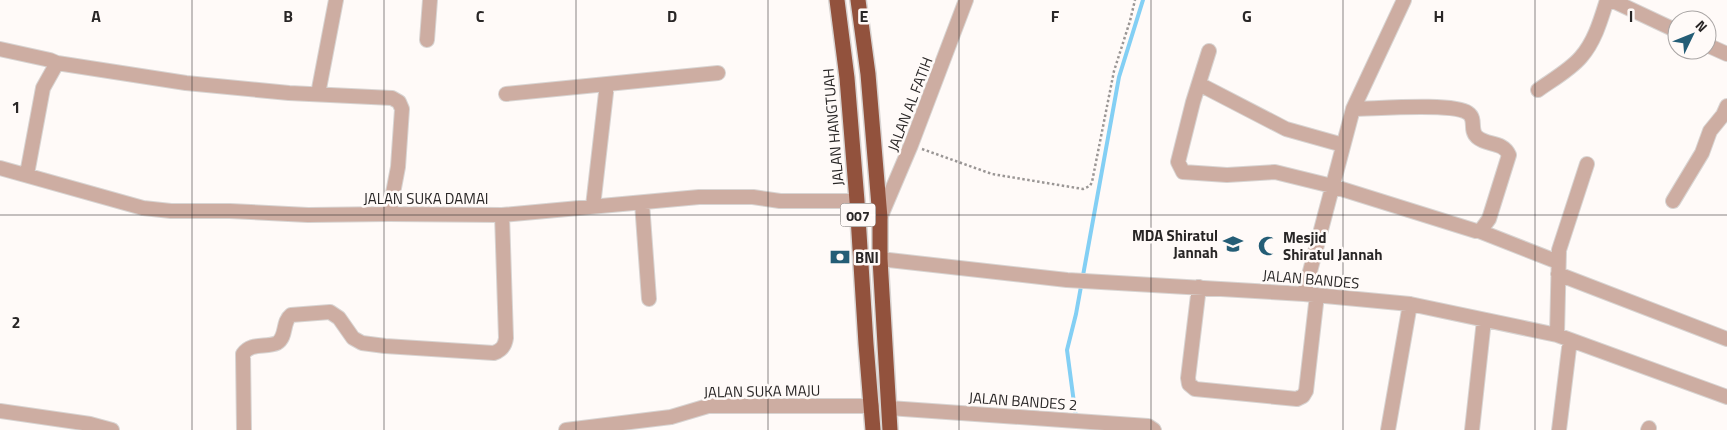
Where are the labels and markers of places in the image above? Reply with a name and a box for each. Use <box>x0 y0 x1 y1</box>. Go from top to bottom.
place label: MDA Shiratul Jannah <box>1132 224 1218 264</box>
place label: Mesjid Shiratul Jannah <box>1283 226 1382 266</box>
school or university icon: MDA Shiratul Jannah <box>1222 233 1244 255</box>
mosque icon: Mesjid Shiratul Jannah <box>1257 235 1279 257</box>
bank icon: BNI <box>829 246 851 268</box>
place label: BNI <box>855 246 879 269</box>

